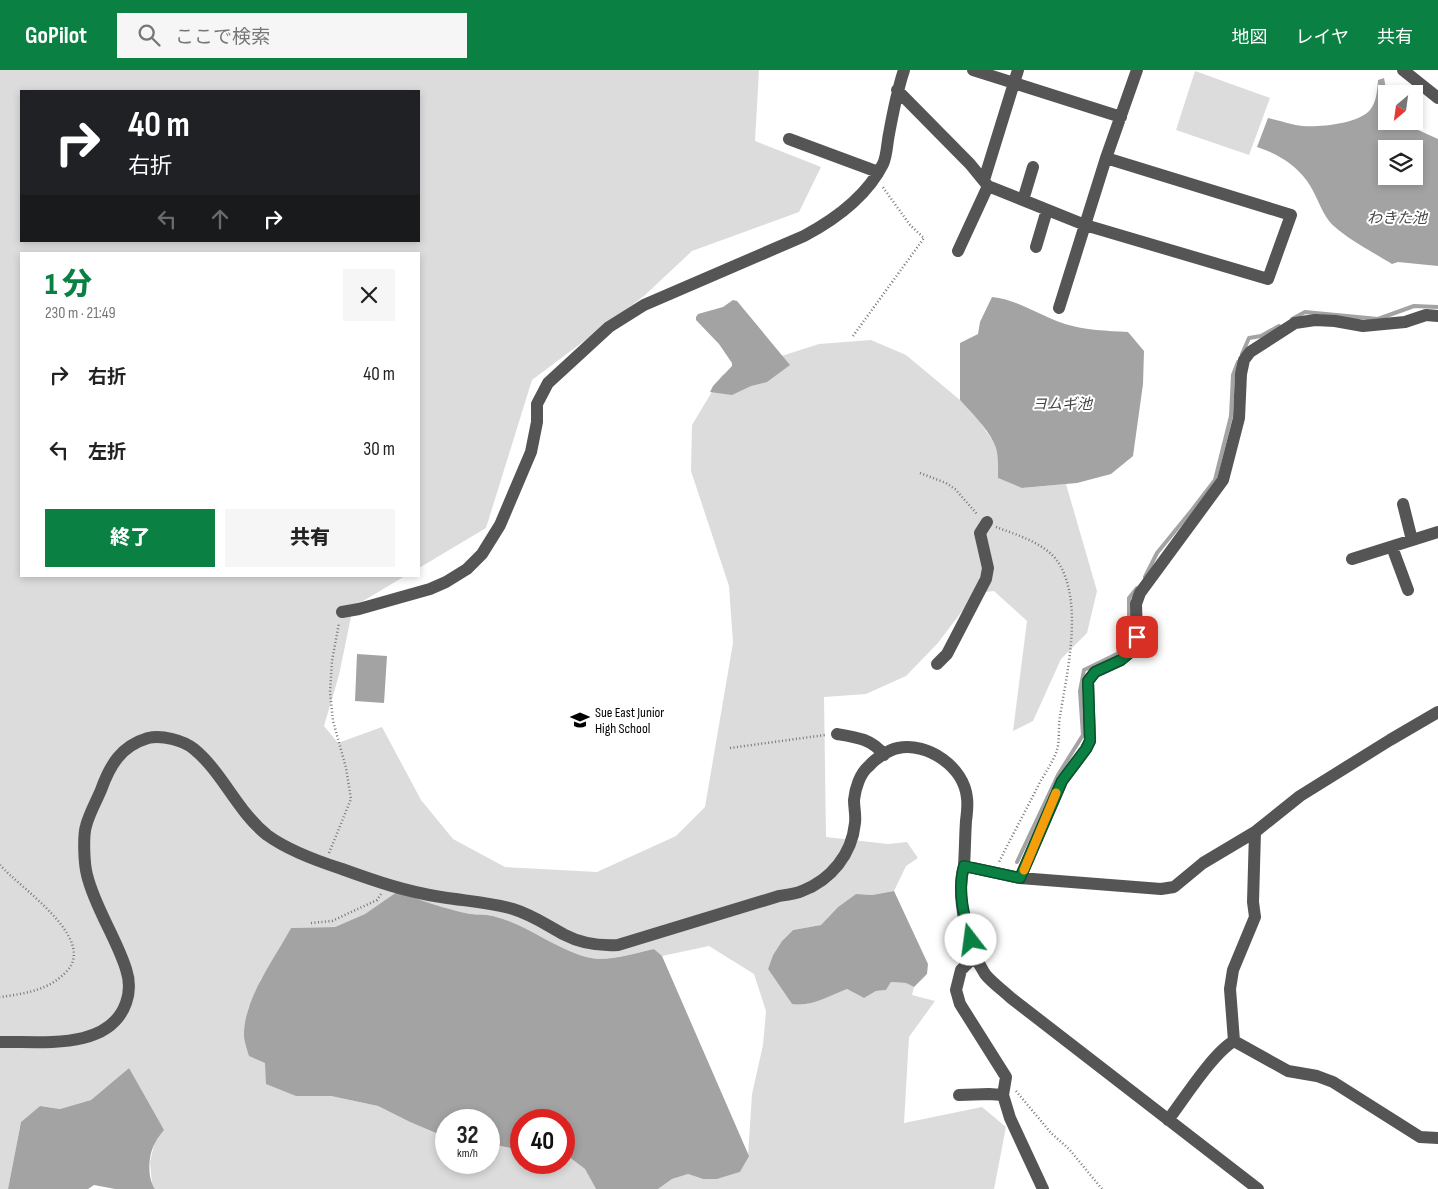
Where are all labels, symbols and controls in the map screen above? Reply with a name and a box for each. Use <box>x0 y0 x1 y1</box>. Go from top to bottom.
search box <box>117 13 467 58</box>
text: GoPilot <box>25 21 87 50</box>
icon: search <box>135 21 163 49</box>
text: ここで検索 <box>175 26 270 49</box>
text: 地図 <box>1232 27 1268 48</box>
text: レイヤ <box>1296 27 1349 48</box>
text: 共有 <box>1377 27 1413 48</box>
north arrow <box>1378 85 1422 130</box>
map controls <box>1378 85 1423 185</box>
text: 40 m <box>128 104 190 147</box>
icon: right <box>45 110 110 175</box>
button: layers <box>1378 140 1423 185</box>
text: 右折 <box>128 153 172 180</box>
icon: left <box>153 205 181 233</box>
icon: ahead <box>206 205 234 233</box>
icon: right <box>259 205 287 233</box>
water label: わきた池 <box>1367 209 1429 228</box>
text: 1 分 <box>45 267 92 303</box>
button: close <box>343 269 395 321</box>
text: 230 m · 21:49 <box>45 304 116 323</box>
icon: right <box>45 361 73 389</box>
text: 40 m <box>363 363 395 386</box>
text: 右折 <box>88 366 126 389</box>
water label: ヨムギ池 <box>1032 395 1094 414</box>
icon: left <box>45 436 73 464</box>
text: 30 m <box>363 438 395 461</box>
text: 左折 <box>88 441 126 464</box>
button: 終了 <box>45 509 215 567</box>
button: 共有 <box>225 509 395 567</box>
pin <box>1116 616 1158 658</box>
icon: arrive <box>1123 623 1151 651</box>
place label: Sue East Junior High School <box>595 704 664 737</box>
school or university icon: Sue East Junior High School <box>569 709 591 731</box>
position arrow <box>944 913 996 965</box>
speed limit sign: 40 <box>510 1109 575 1174</box>
text: 32 <box>456 1120 479 1151</box>
text: km/h <box>457 1146 478 1161</box>

